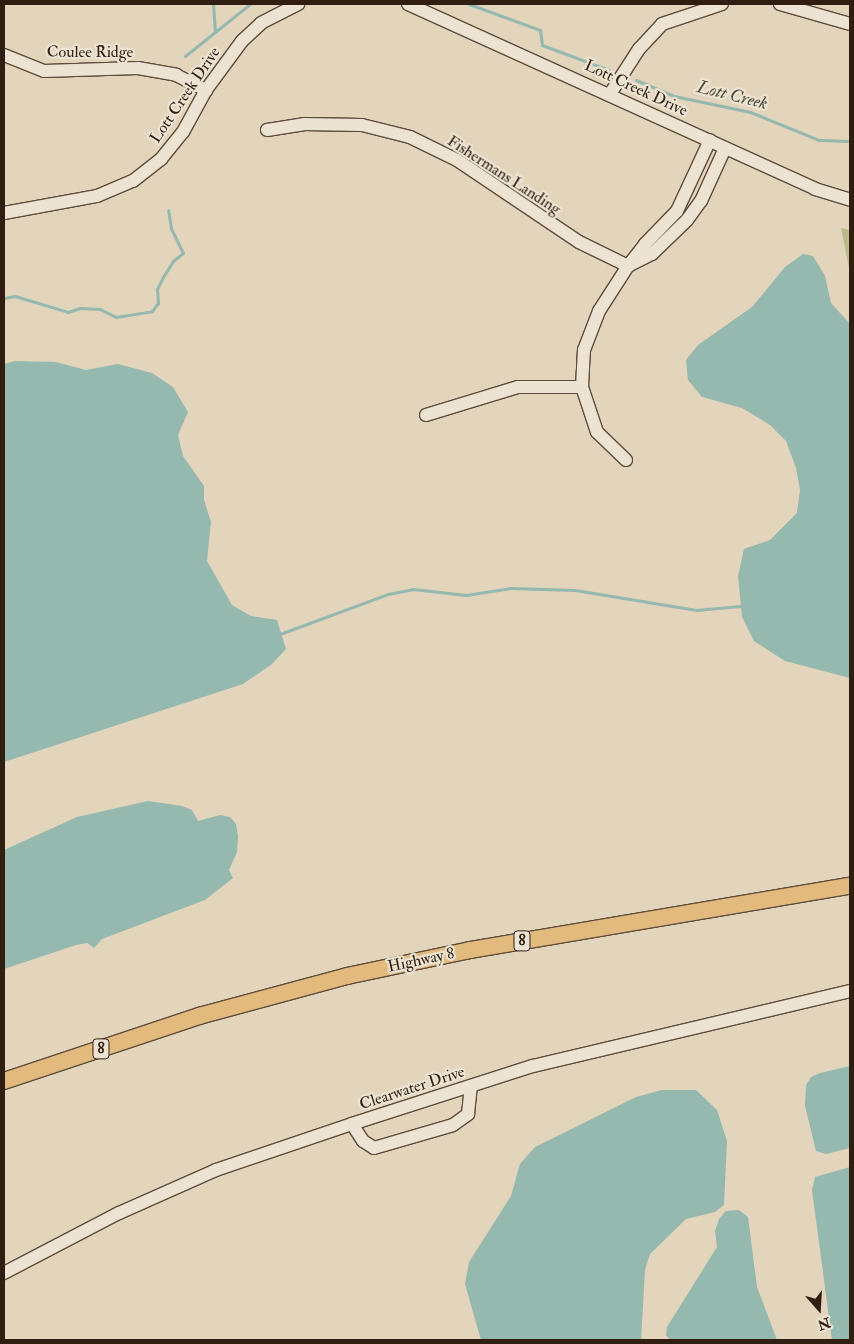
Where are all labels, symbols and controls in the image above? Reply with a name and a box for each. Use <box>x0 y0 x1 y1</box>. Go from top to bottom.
street label: Coulee Ridge <box>47 42 133 62</box>
street label: Lott Creek Drive <box>146 43 224 147</box>
street label: Lott Creek Drive <box>581 56 691 120</box>
water label: Lott Creek <box>695 77 769 115</box>
street label: Fishermans Landing <box>444 131 564 219</box>
road number: 8 <box>513 928 531 954</box>
street label: Highway 8 <box>386 944 456 976</box>
road number: 8 <box>92 1036 110 1062</box>
street label: Clearwater Drive <box>357 1062 467 1114</box>
north arrow <box>794 1284 844 1334</box>
text: N <box>815 1314 833 1334</box>

